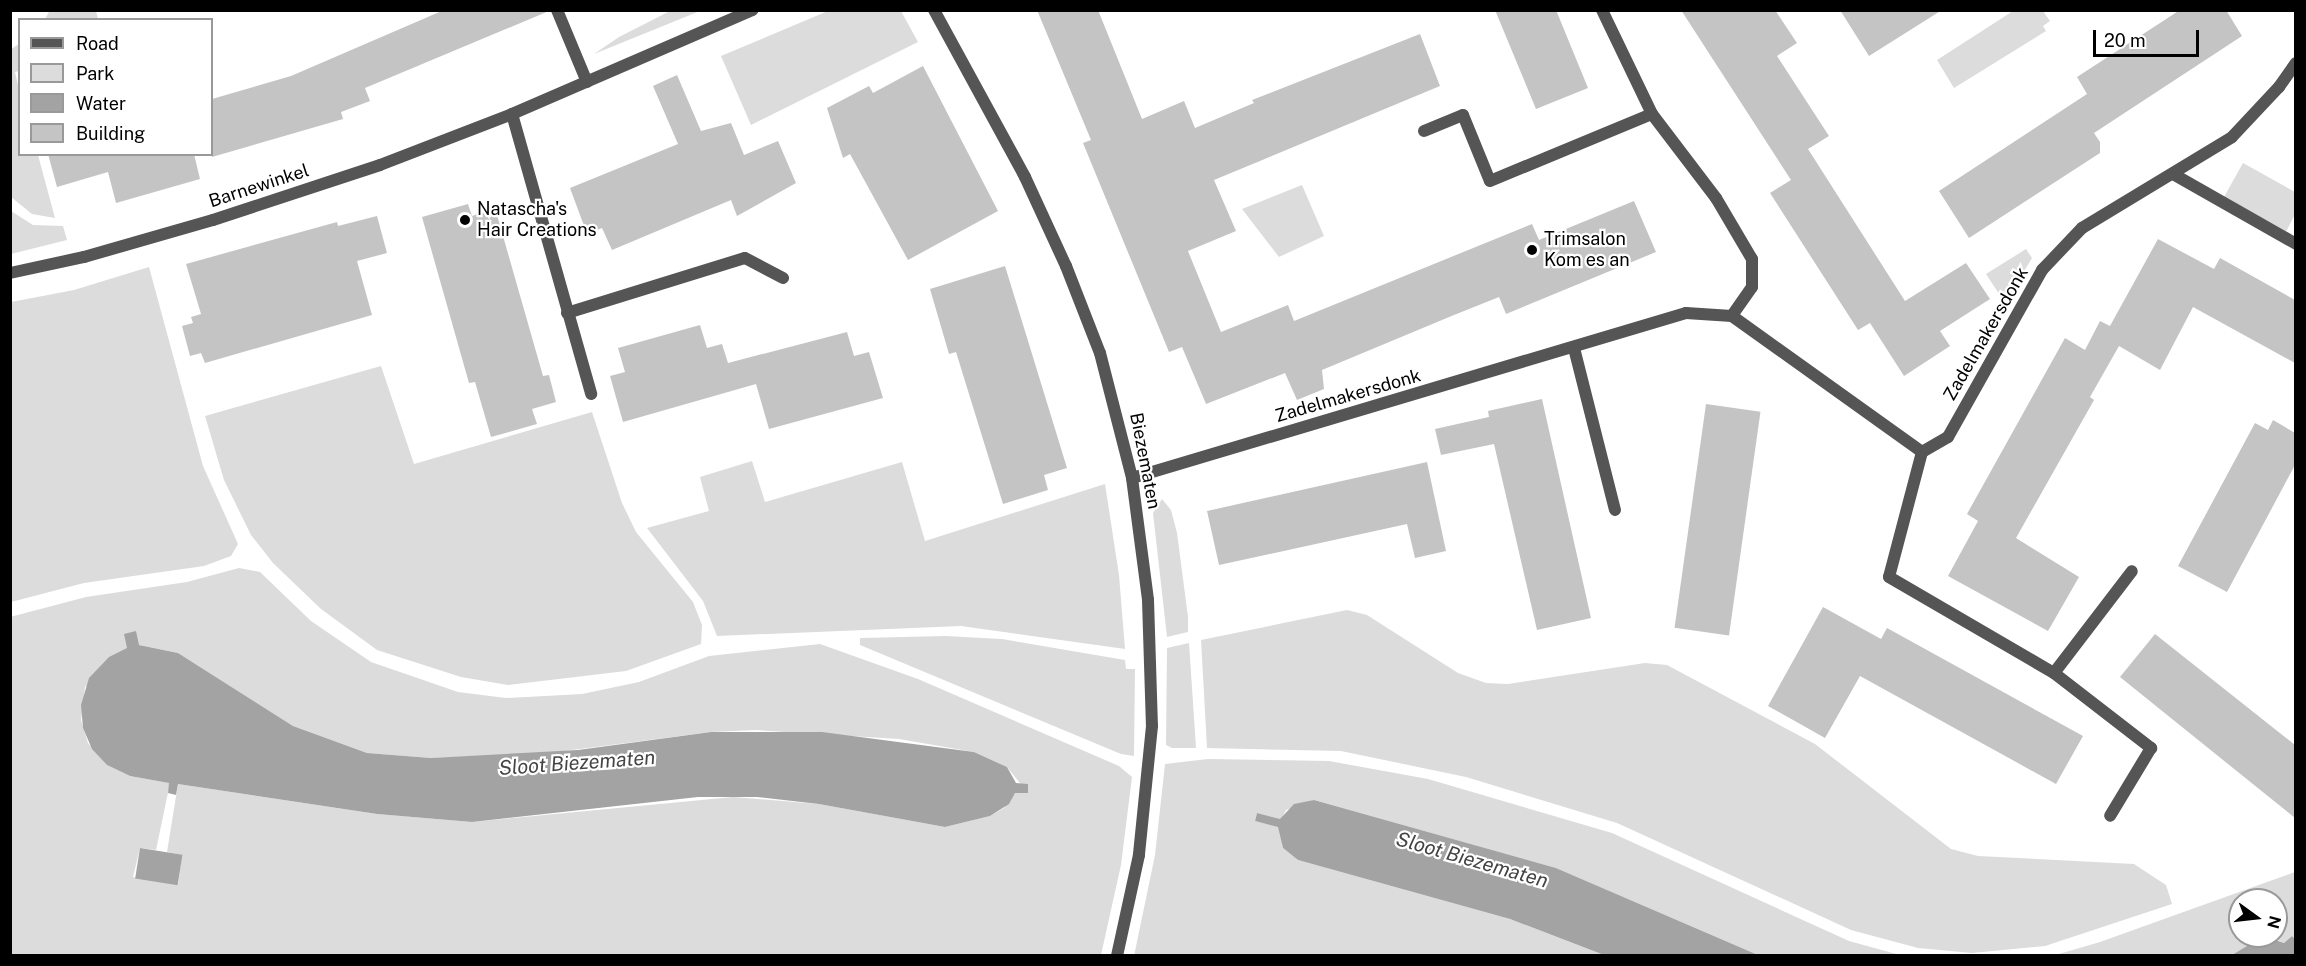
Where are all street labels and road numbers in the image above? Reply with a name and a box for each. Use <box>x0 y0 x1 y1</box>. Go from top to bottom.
street label: Barnewinkel <box>206 160 312 212</box>
street label: Zadelmakersdonk <box>1939 263 2033 405</box>
street label: Zadelmakersdonk <box>1273 365 1423 427</box>
street label: Biezematen <box>1125 411 1165 511</box>

